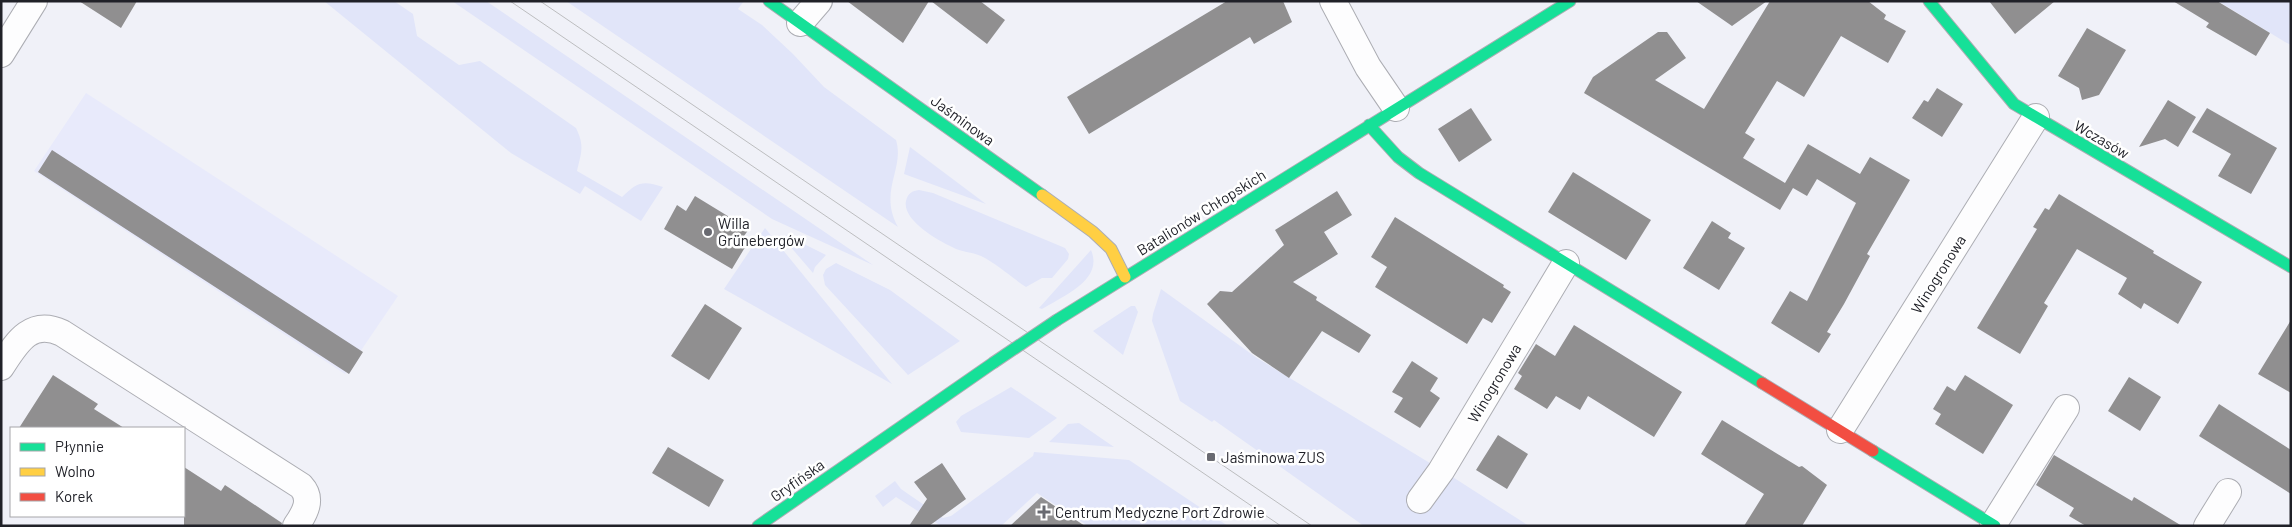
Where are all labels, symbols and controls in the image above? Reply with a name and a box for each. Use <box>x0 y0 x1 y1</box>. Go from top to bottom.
street label: Jaśminowa <box>928 91 998 149</box>
street label: Wczasów <box>2071 116 2133 162</box>
street label: Batalionów Chłopskich <box>1133 165 1269 259</box>
place label: Willa Grünebergów <box>718 214 805 249</box>
marker: Willa Grünebergów <box>702 226 714 238</box>
street label: Winogronowa <box>1907 232 1969 316</box>
street label: Winogronowa <box>1463 340 1525 426</box>
legend <box>10 427 185 517</box>
text: Płynnie <box>55 437 104 455</box>
place label: Jaśminowa ZUS <box>1221 448 1325 466</box>
marker: Jaśminowa ZUS <box>1205 451 1217 463</box>
street label: Gryfińska <box>767 455 827 505</box>
text: Wolno <box>55 462 95 480</box>
text: Korek <box>55 487 93 505</box>
place label: Centrum Medyczne Port Zdrowie <box>1055 503 1265 521</box>
marker: Centrum Medyczne Port Zdrowie <box>1037 505 1051 519</box>

